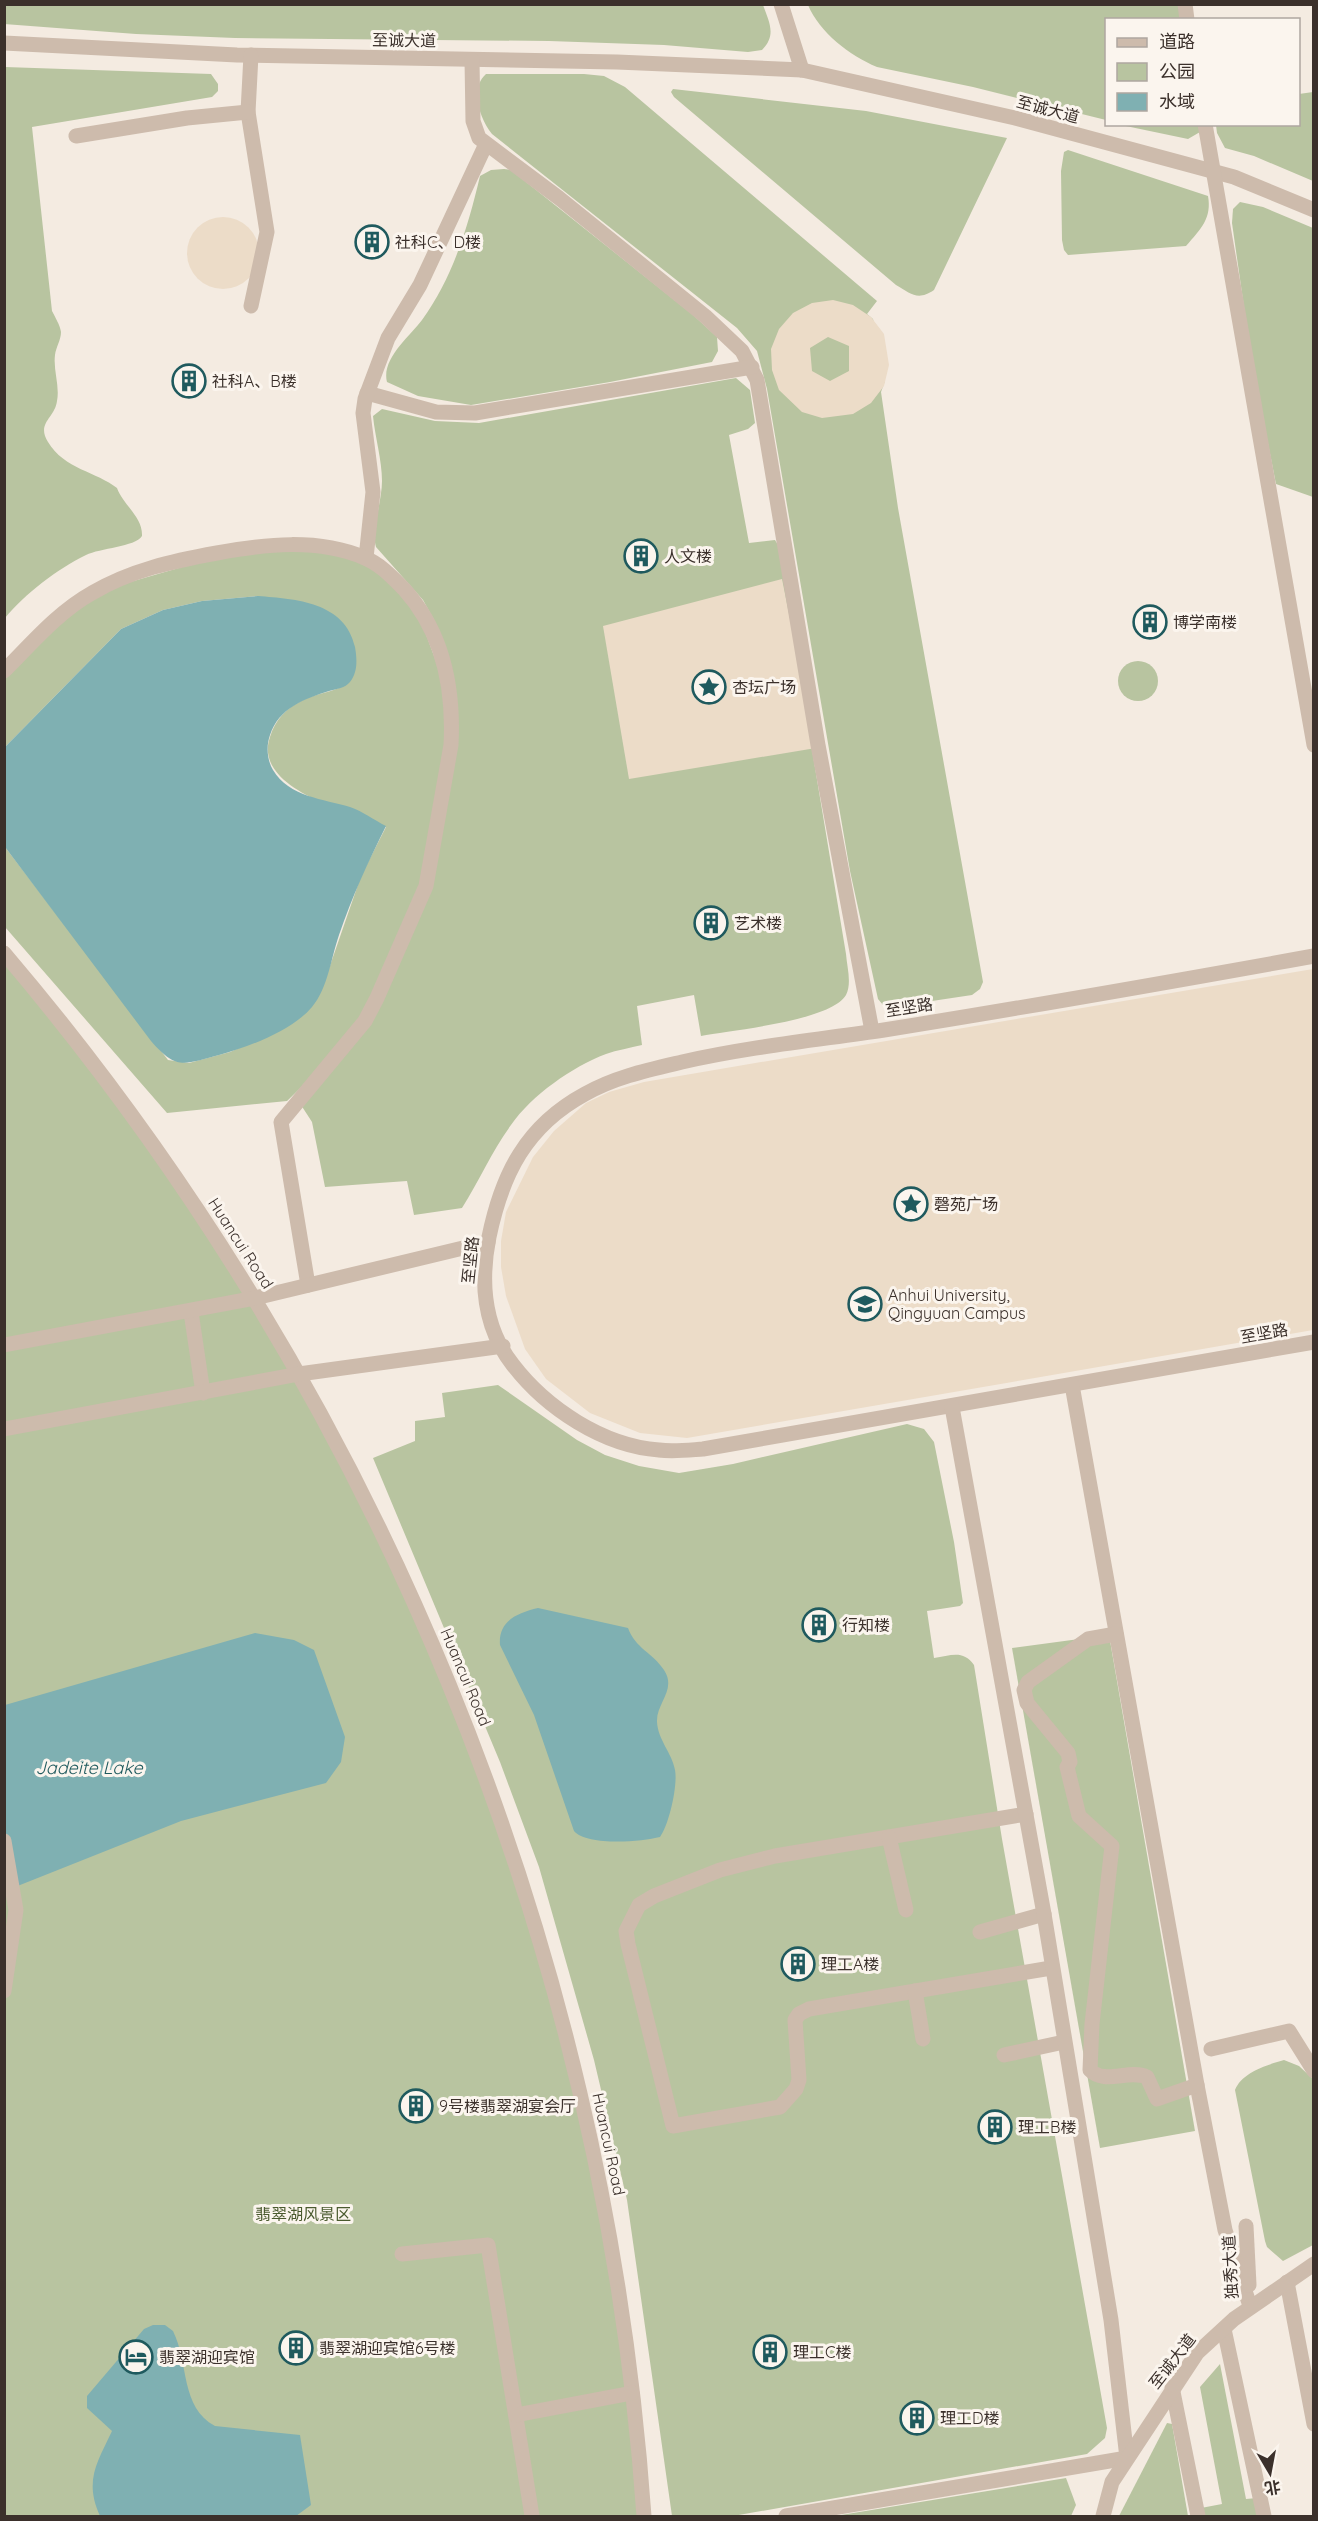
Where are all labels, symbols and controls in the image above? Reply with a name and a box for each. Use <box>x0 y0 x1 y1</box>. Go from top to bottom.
legend <box>1105 18 1300 126</box>
street label: 至诚大道 <box>372 29 436 51</box>
text: 道路 <box>1159 30 1195 53</box>
text: 公园 <box>1159 60 1195 83</box>
text: 水域 <box>1159 90 1195 113</box>
street label: 至诚大道 <box>1014 91 1082 127</box>
building icon: 社科C、D楼 <box>354 224 390 260</box>
place label: 社科C、D楼 <box>395 232 481 252</box>
building icon: 社科A、B楼 <box>171 363 207 399</box>
place label: 社科A、B楼 <box>212 371 297 391</box>
building icon: 人文楼 <box>623 538 659 574</box>
place label: 人文楼 <box>664 546 712 566</box>
building icon: 博学南楼 <box>1132 604 1168 640</box>
place label: 博学南楼 <box>1173 612 1237 632</box>
place icon: 杏坛广场 <box>691 669 727 705</box>
place label: 杏坛广场 <box>732 677 796 697</box>
building icon: 艺术楼 <box>693 905 729 941</box>
place label: 艺术楼 <box>734 913 782 933</box>
street label: 至坚路 <box>884 993 934 1021</box>
place icon: 磬苑广场 <box>893 1186 929 1222</box>
street label: Huancui Road <box>204 1194 278 1292</box>
place label: 磬苑广场 <box>934 1194 998 1214</box>
street label: 至坚路 <box>458 1235 482 1285</box>
place label: Anhui University, Qingyuan Campus <box>888 1285 1026 1323</box>
school or university icon: Anhui University, Qingyuan Campus <box>847 1286 883 1322</box>
street label: 至坚路 <box>1239 1319 1289 1347</box>
building icon: 行知楼 <box>801 1607 837 1643</box>
place label: 行知楼 <box>842 1615 890 1635</box>
street label: Huancui Road <box>436 1625 496 1729</box>
water label: Jadeite Lake <box>35 1756 143 1779</box>
building icon: 理工A楼 <box>780 1946 816 1982</box>
place label: 理工A楼 <box>821 1954 879 1974</box>
building icon: 9号楼翡翠湖宴会厅 <box>398 2088 434 2124</box>
street label: Huancui Road <box>588 2091 630 2197</box>
place label: 9号楼翡翠湖宴会厅 <box>439 2096 576 2116</box>
building icon: 理工B楼 <box>977 2109 1013 2145</box>
place label: 理工B楼 <box>1018 2117 1076 2137</box>
park label: 翡翠湖风景区 <box>255 2204 351 2224</box>
street label: 独秀大道 <box>1218 2235 1242 2299</box>
building icon: 翡翠湖迎宾馆6号楼 <box>278 2330 314 2366</box>
street label: 至诚大道 <box>1144 2330 1200 2392</box>
building icon: 理工C楼 <box>752 2334 788 2370</box>
place label: 翡翠湖迎宾馆6号楼 <box>319 2338 456 2358</box>
hotel icon: 翡翠湖迎宾馆 <box>118 2339 154 2375</box>
place label: 理工C楼 <box>793 2342 851 2362</box>
place label: 翡翠湖迎宾馆 <box>159 2347 255 2367</box>
building icon: 理工D楼 <box>899 2400 935 2436</box>
place label: 理工D楼 <box>940 2408 1000 2428</box>
north arrow <box>1240 2443 1300 2503</box>
text: 北 <box>1263 2477 1282 2499</box>

